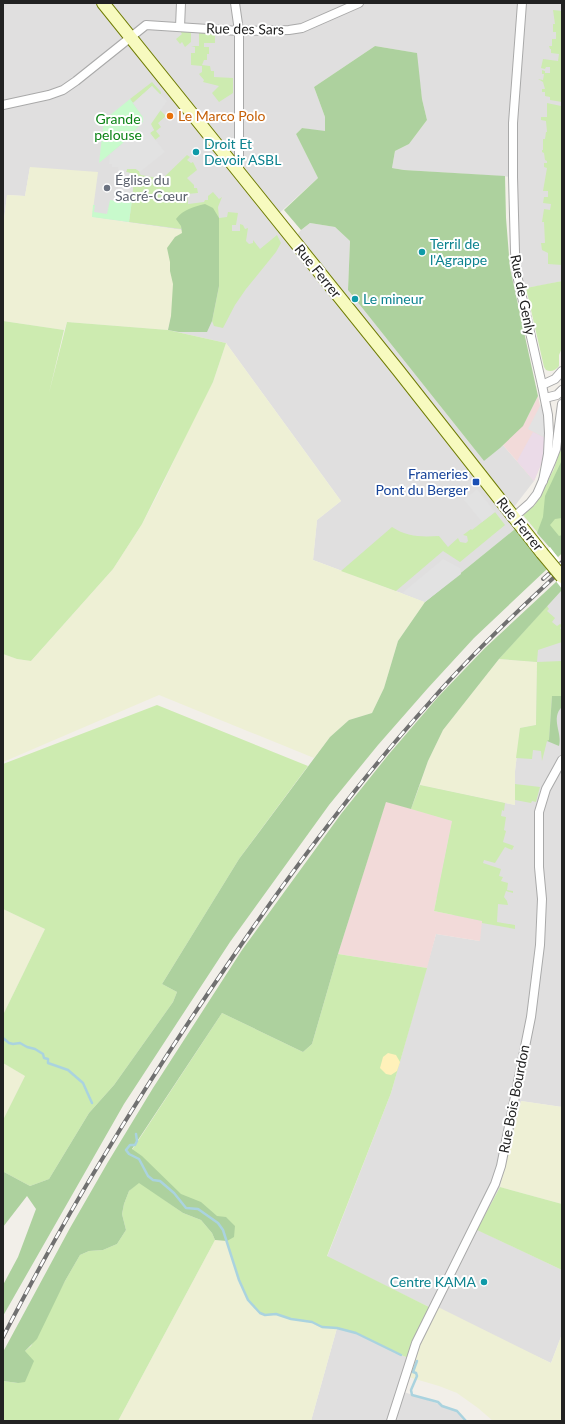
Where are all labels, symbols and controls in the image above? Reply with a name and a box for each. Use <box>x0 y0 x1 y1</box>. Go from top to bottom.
street label: Rue des Sars <box>206 19 284 38</box>
place label: Le Marco Polo <box>178 107 266 124</box>
park label: Grande pelouse <box>94 110 142 143</box>
marker: Le Marco Polo <box>165 111 175 121</box>
place label: Droit Et Devoir ASBL <box>204 135 281 168</box>
marker: Droit Et Devoir ASBL <box>191 147 201 157</box>
place label: Église du Sacré-Cœur <box>115 171 188 204</box>
marker: Église du Sacré-Cœur <box>102 183 112 193</box>
place label: Terril de l'Agrappe <box>430 235 487 268</box>
street label: Rue Ferrer <box>292 240 345 301</box>
marker: Terril de l'Agrappe <box>417 247 427 257</box>
street label: Rue de Genly <box>507 253 540 338</box>
place label: Le mineur <box>363 290 424 307</box>
marker: Le mineur <box>350 294 360 304</box>
place label: Frameries Pont du Berger <box>376 465 468 498</box>
marker: Frameries Pont du Berger <box>471 477 481 487</box>
street label: Rue Ferrer <box>494 493 547 554</box>
street label: Rue Bois Bourdon <box>495 1043 532 1155</box>
place label: Centre KAMA <box>390 1273 477 1290</box>
marker: Centre KAMA <box>479 1277 489 1287</box>

